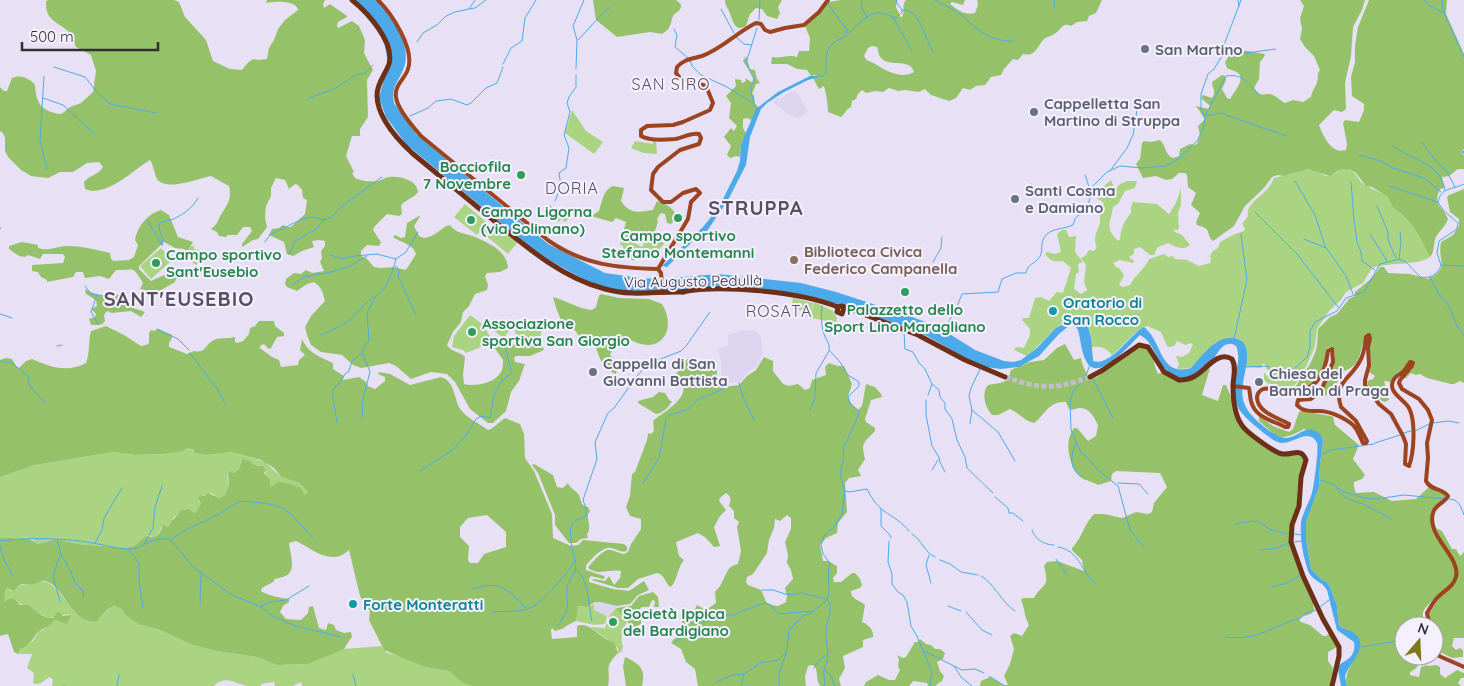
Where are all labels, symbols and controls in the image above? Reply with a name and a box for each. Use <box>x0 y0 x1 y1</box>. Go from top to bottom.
scale bar <box>22 20 159 52</box>
text: 500 m <box>30 27 74 46</box>
place label: San Martino <box>1155 40 1243 59</box>
marker: San Martino <box>1139 43 1151 55</box>
district label: SAN SIRO <box>631 74 711 94</box>
place label: Cappelletta San Martino di Struppa <box>1044 94 1180 130</box>
marker: Cappelletta San Martino di Struppa <box>1028 106 1040 118</box>
place label: Bocciofila 7 Novembre <box>423 157 511 193</box>
marker: Bocciofila 7 Novembre <box>515 169 527 181</box>
district label: DORIA <box>545 178 599 198</box>
place label: Santi Cosma e Damiano <box>1025 181 1115 217</box>
marker: Santi Cosma e Damiano <box>1009 193 1021 205</box>
district label: STRUPPA <box>708 195 804 220</box>
place label: Campo Ligorna (via Solimano) <box>481 202 592 238</box>
marker: Campo sportivo Stefano Montemanni <box>672 212 684 224</box>
marker: Campo Ligorna (via Solimano) <box>465 214 477 226</box>
place label: Campo sportivo Stefano Montemanni <box>602 226 754 262</box>
place label: Biblioteca Civica Federico Campanella <box>804 242 958 278</box>
place label: Campo sportivo Sant'Eusebio <box>166 245 282 281</box>
marker: Biblioteca Civica Federico Campanella <box>788 254 800 266</box>
marker: Campo sportivo Sant'Eusebio <box>150 257 162 269</box>
street label: Via Augusto Pedullà <box>624 270 762 292</box>
district label: SANT'EUSEBIO <box>104 286 254 311</box>
marker: Palazzetto dello Sport Lino Maragliano <box>899 286 911 298</box>
place label: Oratorio di San Rocco <box>1063 293 1142 329</box>
place label: Palazzetto dello Sport Lino Maragliano <box>824 300 986 336</box>
district label: ROSATA <box>746 301 812 321</box>
marker: Oratorio di San Rocco <box>1047 305 1059 317</box>
place label: Associazione sportiva San Giorgio <box>482 314 630 350</box>
marker: Associazione sportiva San Giorgio <box>466 326 478 338</box>
place label: Cappella di San Giovanni Battista <box>603 354 728 390</box>
place label: Chiesa del Bambin di Praga <box>1269 364 1389 400</box>
marker: Cappella di San Giovanni Battista <box>587 366 599 378</box>
marker: Chiesa del Bambin di Praga <box>1253 376 1265 388</box>
place label: Forte Monteratti <box>363 595 483 614</box>
marker: Forte Monteratti <box>347 598 359 610</box>
place label: Società Ippica del Bardigiano <box>623 604 729 640</box>
marker: Società Ippica del Bardigiano <box>607 616 619 628</box>
north arrow <box>1394 616 1444 666</box>
text: N <box>1415 619 1431 639</box>

